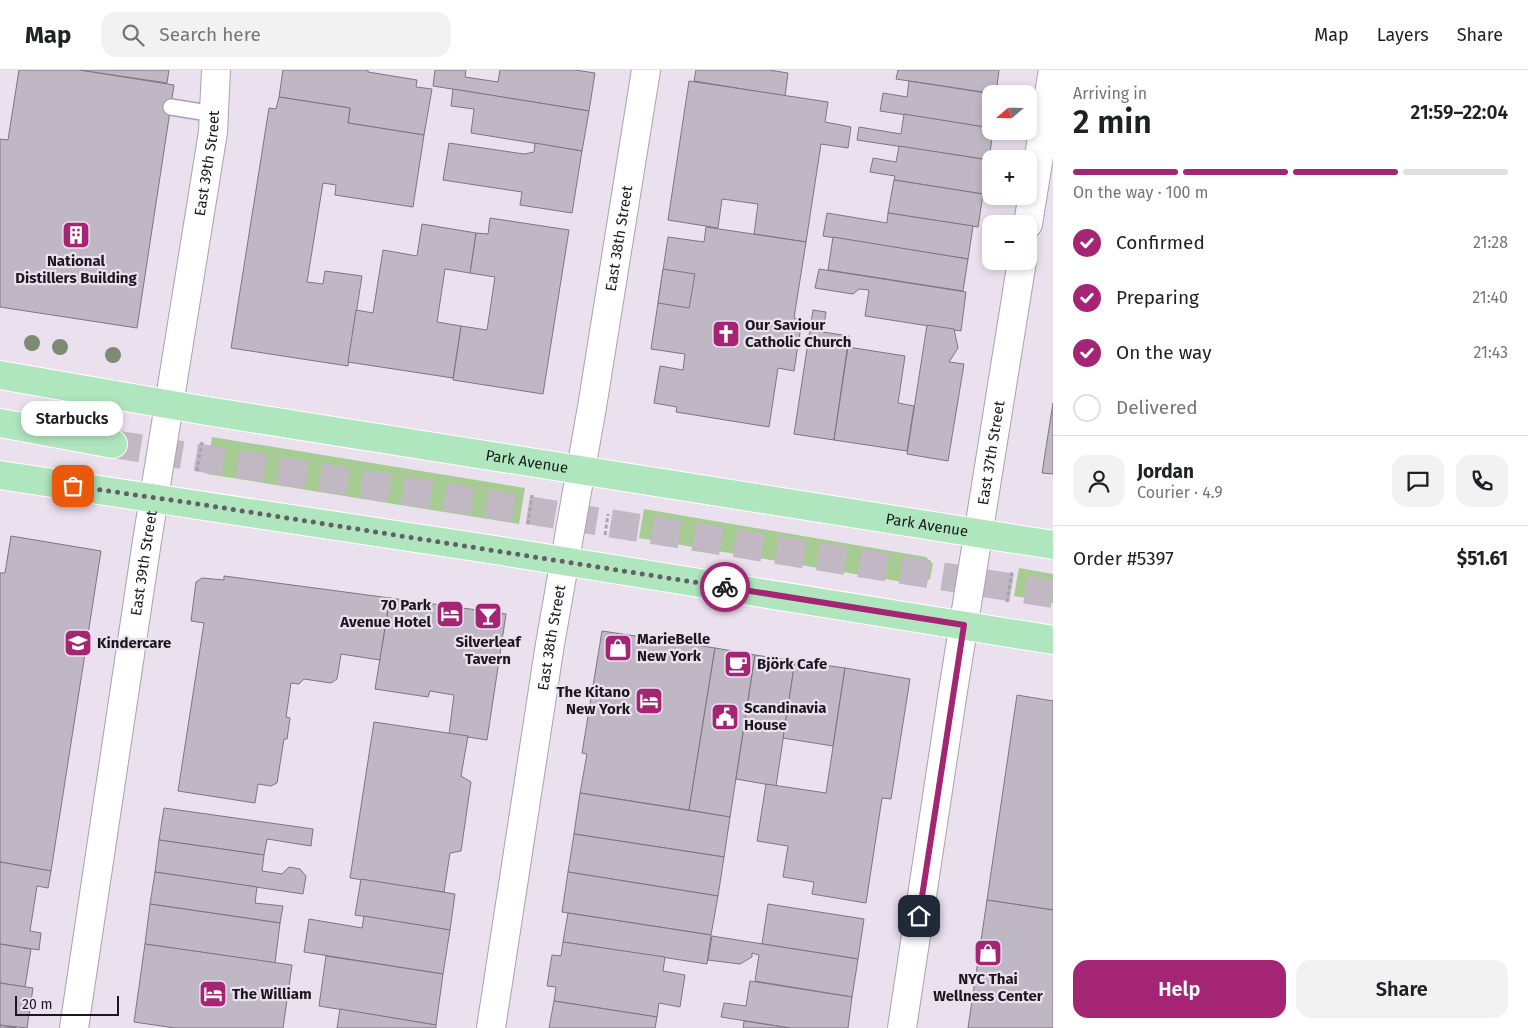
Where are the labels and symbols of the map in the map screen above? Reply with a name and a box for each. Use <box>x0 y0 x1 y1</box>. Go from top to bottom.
north arrow <box>982 85 1038 140</box>
street label: East 39th Street <box>191 110 223 217</box>
street label: East 38th Street <box>602 184 636 293</box>
building icon: National Distillers Building <box>61 220 91 250</box>
place label: National Distillers Building <box>15 252 138 287</box>
place label: Our Saviour Catholic Church <box>745 316 851 351</box>
church icon: Our Saviour Catholic Church <box>711 319 741 349</box>
street label: East 37th Street <box>974 399 1009 506</box>
callout: Starbucks <box>22 401 124 436</box>
street label: Park Avenue <box>484 446 569 477</box>
pin <box>52 465 94 507</box>
street label: East 39th Street <box>127 509 161 617</box>
street label: Park Avenue <box>884 510 970 540</box>
courier <box>700 562 750 612</box>
street label: East 38th Street <box>534 583 569 692</box>
place label: 70 Park Avenue Hotel <box>339 596 432 631</box>
hotel icon: 70 Park Avenue Hotel <box>435 599 465 629</box>
bar icon: Silverleaf Tavern <box>473 601 503 631</box>
school or university icon: Kindercare <box>63 628 93 658</box>
place label: MarieBelle New York <box>637 630 710 665</box>
place label: Silverleaf Tavern <box>455 633 522 668</box>
shop icon: MarieBelle New York <box>603 633 633 663</box>
place label: Kindercare <box>97 634 171 652</box>
cafe icon: Björk Cafe <box>723 649 753 679</box>
place label: Björk Cafe <box>757 655 827 673</box>
place label: The Kitano New York <box>556 683 631 718</box>
hotel icon: The Kitano New York <box>634 686 664 716</box>
place label: Scandinavia House <box>744 699 827 734</box>
public building icon: Scandinavia House <box>710 702 740 732</box>
pin <box>898 895 940 937</box>
shop icon: NYC Thai Wellness Center <box>973 938 1003 968</box>
place label: NYC Thai Wellness Center <box>933 970 1044 1005</box>
hotel icon: The William <box>198 979 228 1009</box>
place label: The William <box>232 985 312 1003</box>
scale bar <box>15 993 119 1016</box>

